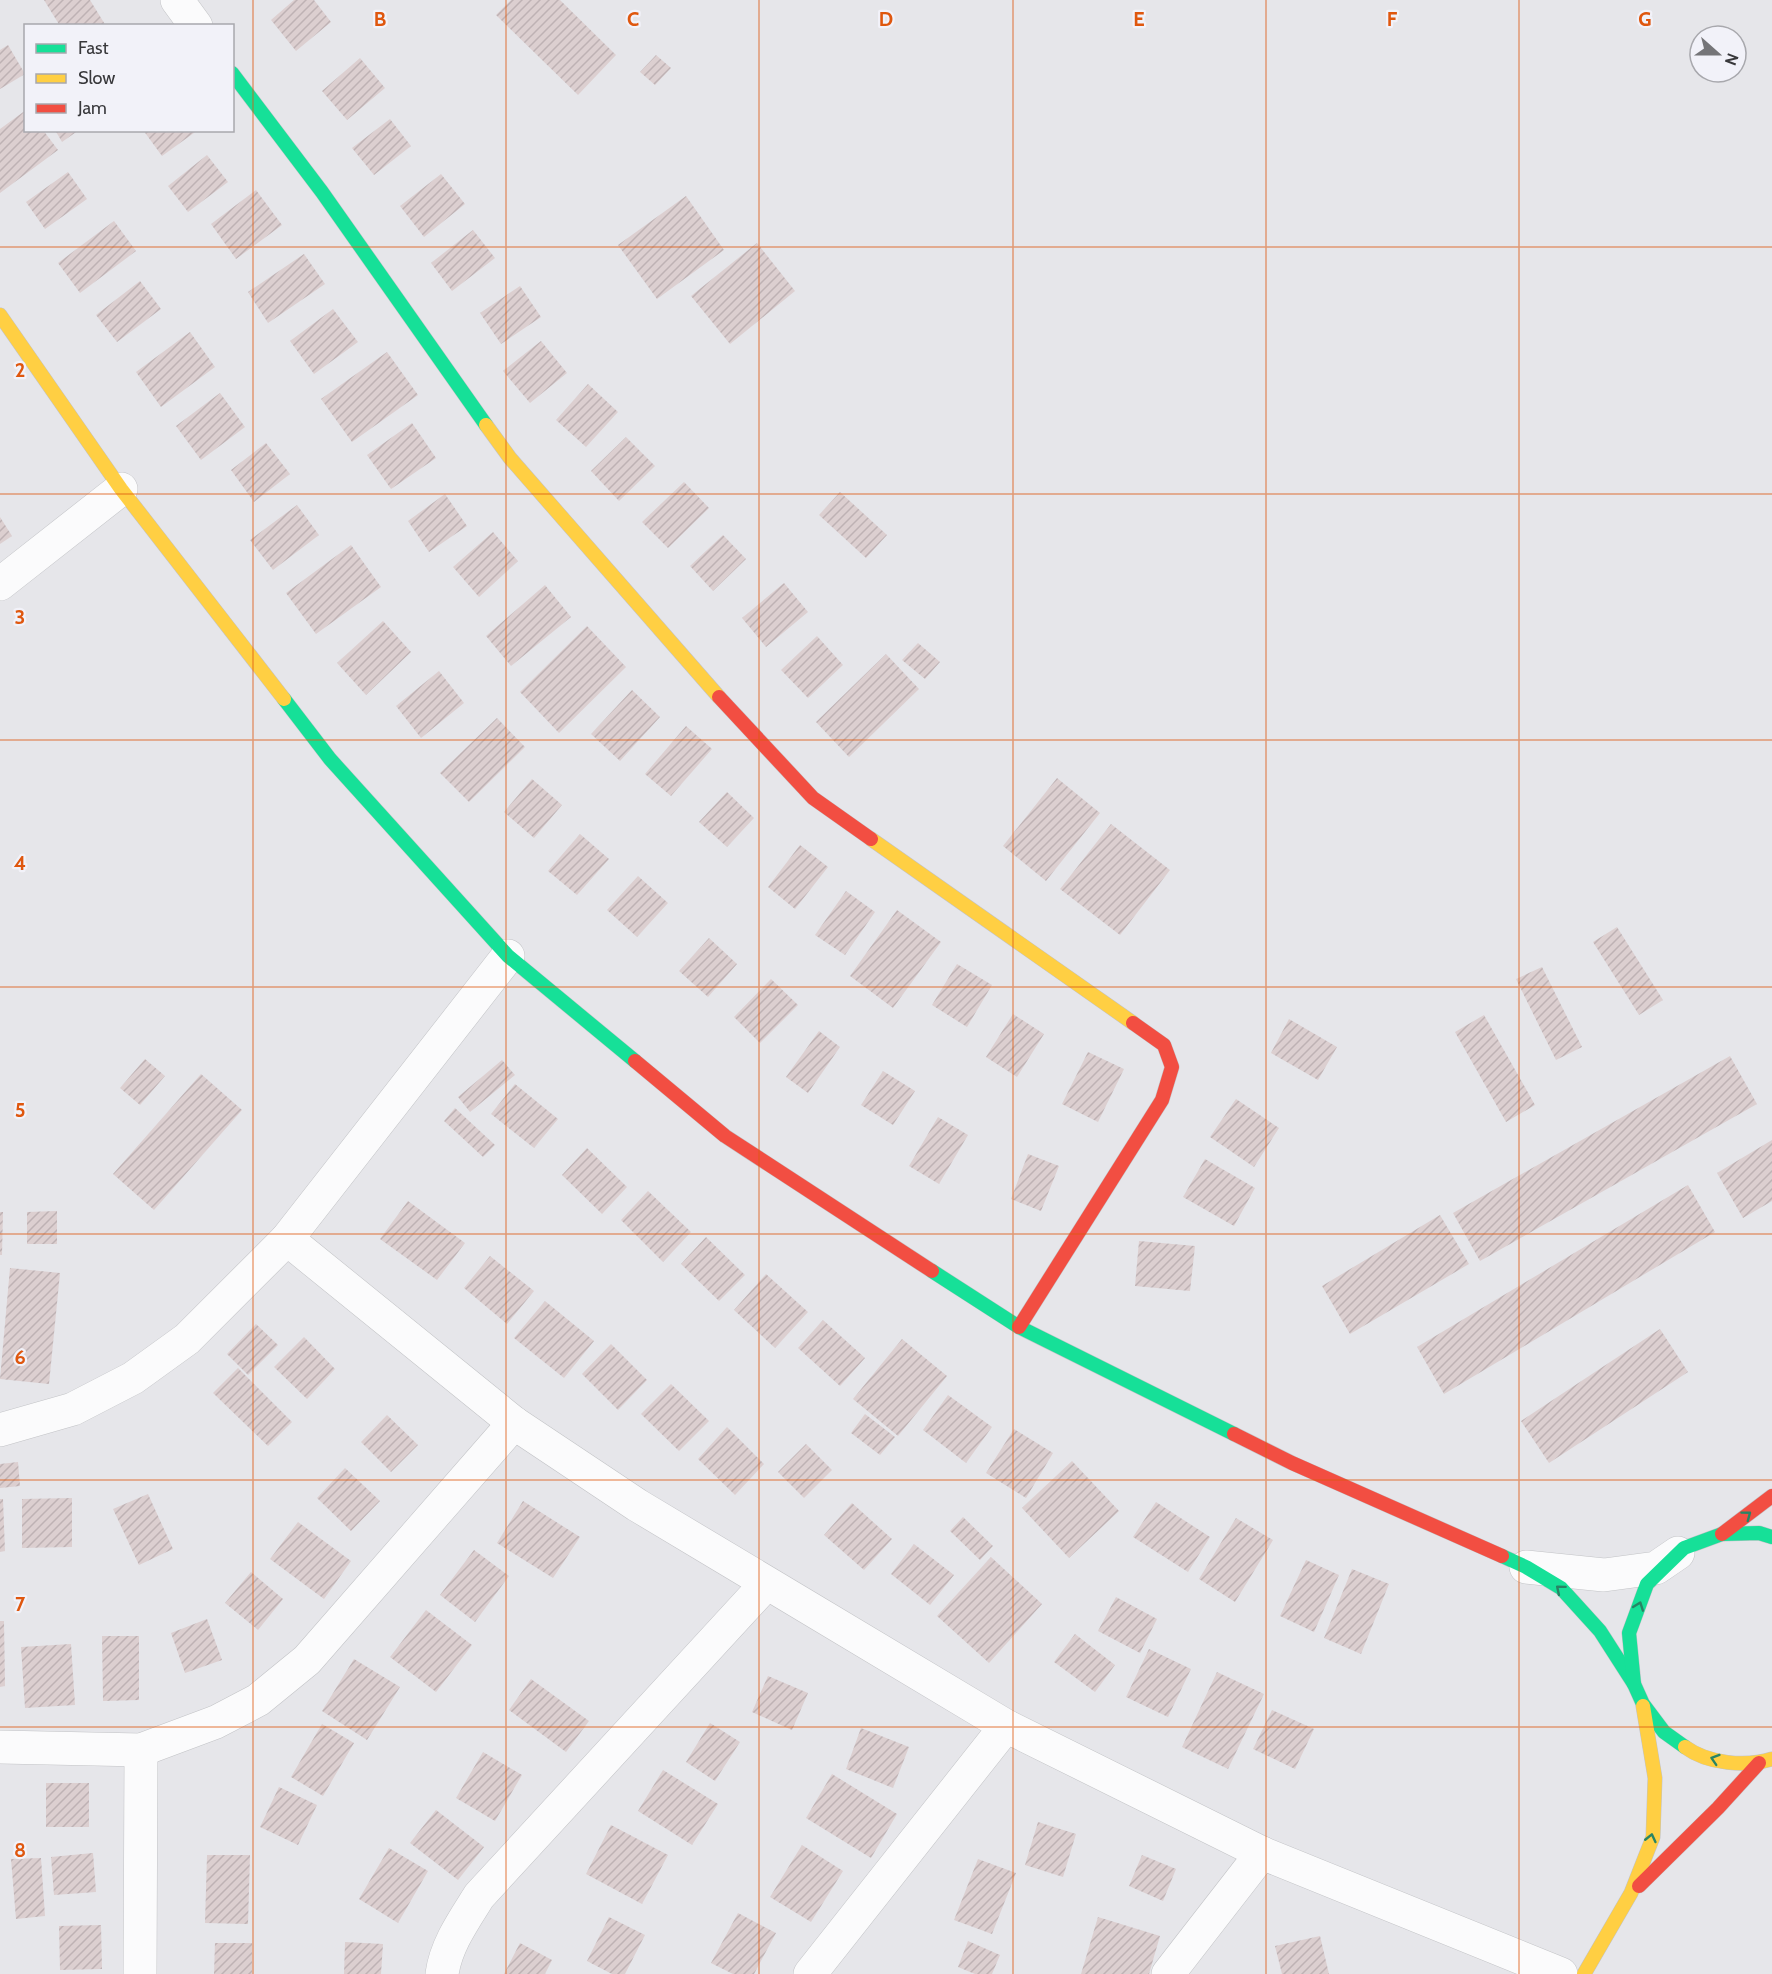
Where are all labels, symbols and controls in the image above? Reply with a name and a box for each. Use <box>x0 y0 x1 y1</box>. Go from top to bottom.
text: B <box>374 7 386 31</box>
text: C <box>627 7 639 31</box>
text: D <box>879 7 893 31</box>
text: E <box>1133 7 1145 31</box>
text: F <box>1387 7 1398 31</box>
text: G <box>1638 7 1652 31</box>
legend <box>24 24 234 132</box>
north arrow <box>1688 24 1748 84</box>
text: Fast <box>78 37 109 59</box>
text: N <box>1721 51 1742 68</box>
text: Slow <box>78 67 115 89</box>
text: Jam <box>77 97 107 119</box>
text: 2 <box>15 358 25 382</box>
text: 3 <box>15 605 25 629</box>
text: 4 <box>14 851 26 875</box>
text: 5 <box>15 1098 25 1122</box>
text: 6 <box>14 1345 26 1369</box>
one-way arrow <box>1740 1511 1751 1522</box>
one-way arrow <box>1556 1585 1567 1596</box>
text: 7 <box>15 1592 26 1616</box>
one-way arrow <box>1632 1601 1644 1612</box>
one-way arrow <box>1710 1754 1721 1766</box>
one-way arrow <box>1644 1833 1657 1843</box>
text: 8 <box>14 1838 26 1862</box>

